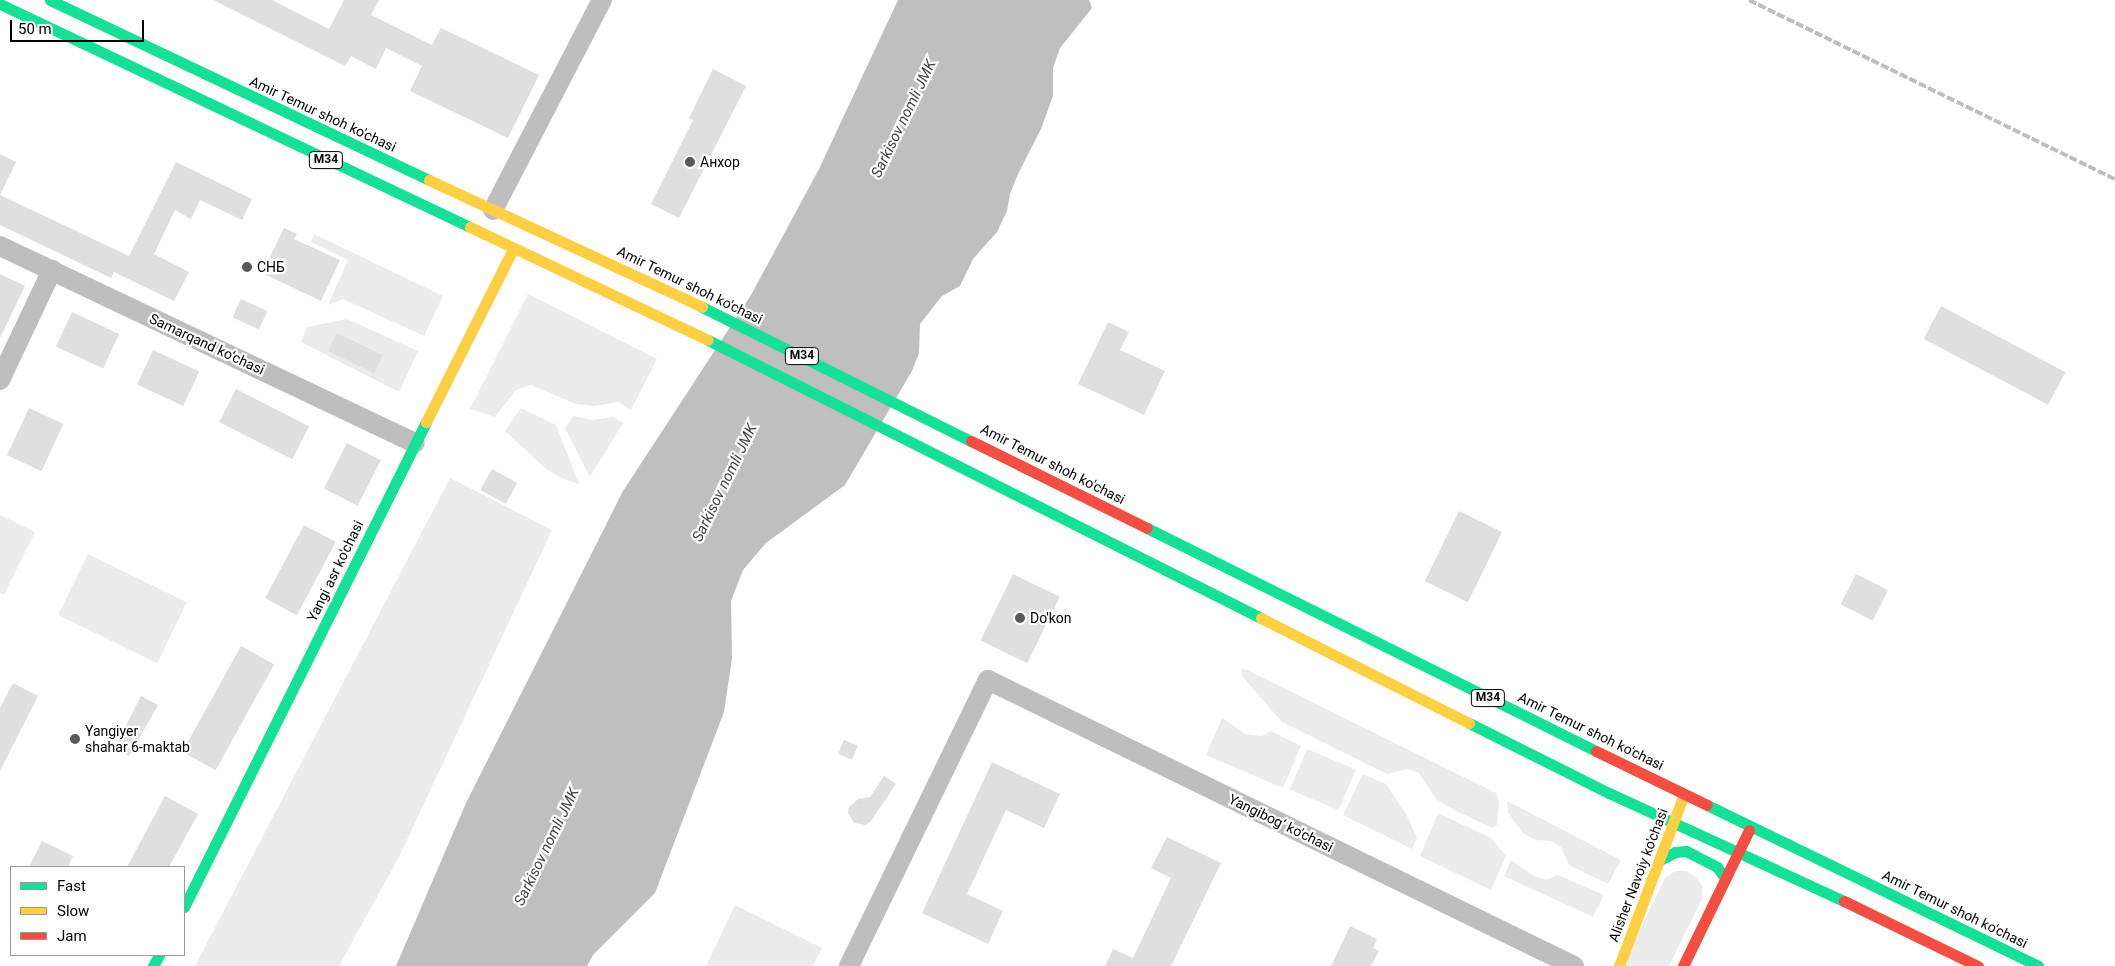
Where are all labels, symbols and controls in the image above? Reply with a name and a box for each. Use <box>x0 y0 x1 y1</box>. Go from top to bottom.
scale bar <box>12 10 146 42</box>
text: 50 m <box>18 20 52 38</box>
water label: Sarkisov nomli JMK <box>868 57 940 181</box>
street label: Amir Temur shoh ko'chasi <box>247 73 399 155</box>
road number: M34 <box>308 150 344 170</box>
place label: Анхор <box>700 154 740 170</box>
marker: Анхор <box>684 156 696 168</box>
street label: Amir Temur shoh ko'chasi <box>614 242 766 328</box>
place label: СНБ <box>257 259 285 275</box>
marker: СНБ <box>241 261 253 273</box>
street label: Samarqand ko‘chasi <box>147 310 267 378</box>
road number: M34 <box>784 346 820 366</box>
street label: Amir Temur shoh ko'chasi <box>978 420 1128 508</box>
water label: Sarkisov nomli JMK <box>689 421 761 545</box>
street label: Yangi asr ko'chasi <box>303 518 367 624</box>
place label: Do'kon <box>1030 610 1072 626</box>
marker: Do'kon <box>1014 612 1026 624</box>
road number: M34 <box>1470 688 1506 708</box>
street label: Amir Temur shoh ko'chasi <box>1515 688 1667 774</box>
place label: Yangiyer shahar 6-maktab <box>85 723 190 756</box>
marker: Yangiyer shahar 6-maktab <box>69 733 81 745</box>
water label: Sarkisov nomli JMK <box>511 785 583 909</box>
street label: Yangibog‘ ko'chasi <box>1226 790 1336 856</box>
street label: Alisher Navoiy ko'chasi <box>1605 806 1671 944</box>
legend <box>10 866 185 956</box>
street label: Amir Temur shoh ko'chasi <box>1879 866 2031 952</box>
text: Fast <box>57 877 86 895</box>
text: Slow <box>57 902 89 920</box>
text: Jam <box>57 927 87 945</box>

